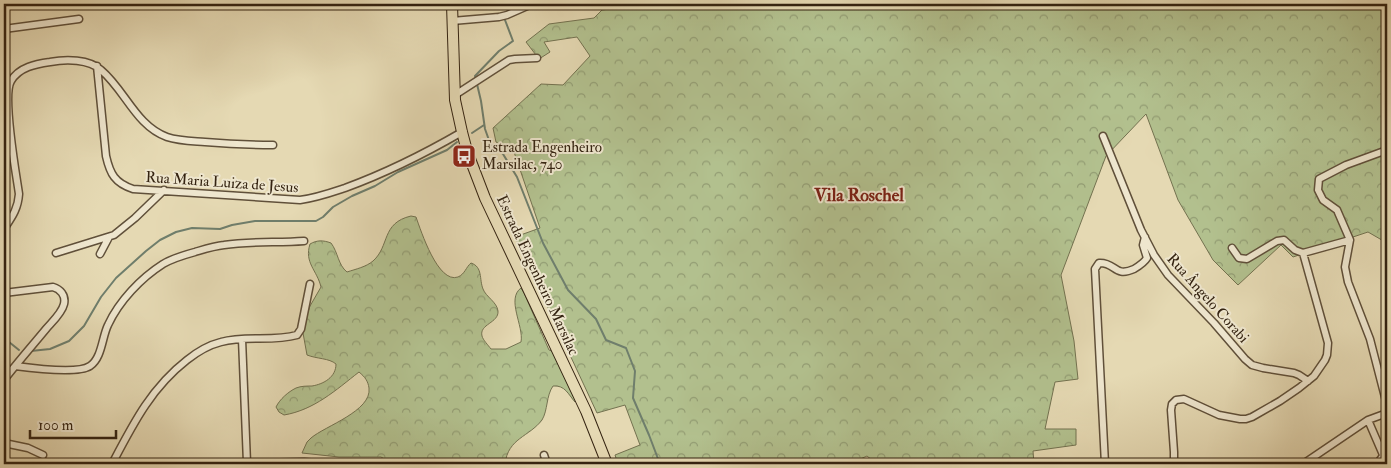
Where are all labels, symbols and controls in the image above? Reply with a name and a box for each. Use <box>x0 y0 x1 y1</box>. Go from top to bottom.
place label: Estrada Engenheiro Marsilac, 740 <box>482 138 602 174</box>
bus stop icon: Estrada Engenheiro Marsilac, 740 <box>451 143 477 169</box>
street label: Rua Maria Luiza de Jesus <box>145 168 299 198</box>
district label: Vila Roschel <box>813 184 904 207</box>
street label: Estrada Engenheiro Marsilac <box>492 192 583 358</box>
street label: Rua Ângelo Corabi <box>1162 249 1254 347</box>
scale bar <box>30 408 116 440</box>
text: 100 m <box>38 416 74 435</box>

